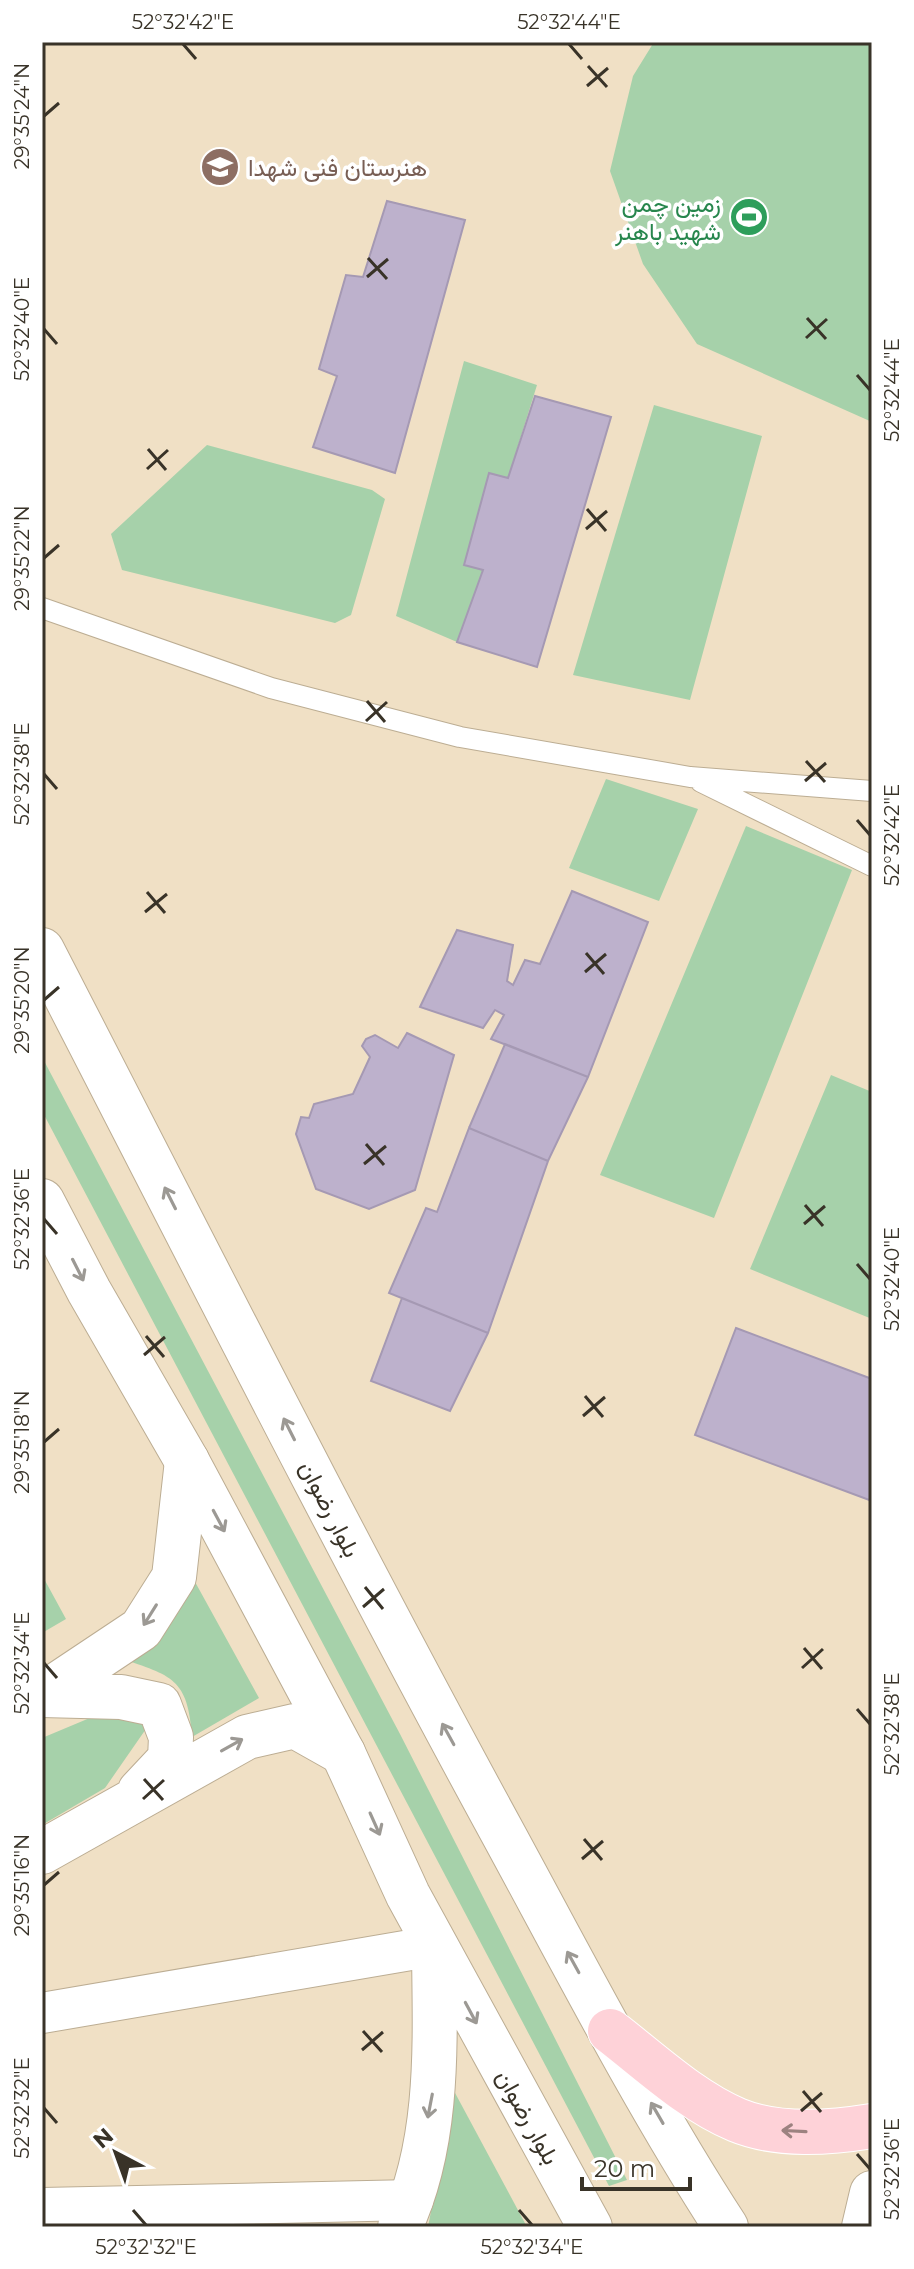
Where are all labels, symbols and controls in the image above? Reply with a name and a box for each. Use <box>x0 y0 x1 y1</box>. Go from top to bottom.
text: 52°32'42"E <box>132 10 234 34</box>
text: 52°32'44"E <box>517 10 621 34</box>
text: 29°35'24"N <box>10 63 34 169</box>
school or university icon: هنرستان فنی شهدا <box>199 146 241 188</box>
place label: هنرستان فنی شهدا <box>248 153 427 183</box>
place label: زمین چمن شهید باهنر <box>614 189 721 247</box>
sports icon: زمین چمن شهید باهنر <box>728 196 770 238</box>
text: 52°32'40"E <box>10 277 34 381</box>
text: 52°32'44"E <box>880 338 904 442</box>
text: 29°35'22"N <box>10 505 34 611</box>
text: 52°32'38"E <box>10 722 34 826</box>
text: 52°32'42"E <box>880 784 904 886</box>
text: 29°35'20"N <box>10 946 34 1054</box>
text: 52°32'36"E <box>10 1168 34 1270</box>
one-way arrow <box>161 1187 177 1211</box>
text: 52°32'40"E <box>880 1227 904 1331</box>
one-way arrow <box>70 1258 86 1281</box>
text: 29°35'18"N <box>10 1390 34 1494</box>
one-way arrow <box>281 1418 296 1442</box>
street label: بلوار رضوان <box>293 1456 367 1563</box>
one-way arrow <box>212 1508 228 1532</box>
one-way arrow <box>142 1603 158 1626</box>
text: 52°32'34"E <box>10 1612 34 1714</box>
text: 52°32'38"E <box>880 1672 904 1776</box>
one-way arrow <box>440 1723 456 1746</box>
one-way arrow <box>220 1737 244 1753</box>
one-way arrow <box>369 1811 384 1835</box>
text: 29°35'16"N <box>10 1834 34 1936</box>
one-way arrow <box>564 1951 580 1975</box>
one-way arrow <box>463 2001 479 2024</box>
text: 52°32'32"E <box>10 2057 34 2159</box>
street label: بلوار رضوان <box>489 2064 566 2170</box>
one-way arrow <box>422 2093 437 2118</box>
one-way arrow <box>648 2102 664 2125</box>
north arrow <box>76 2113 156 2193</box>
text: 52°32'36"E <box>880 2118 904 2220</box>
text: N <box>88 2122 119 2154</box>
one-way arrow <box>782 2123 808 2138</box>
scale bar <box>582 2141 690 2191</box>
text: 20 m <box>594 2154 655 2183</box>
text: 52°32'32"E <box>95 2235 197 2259</box>
text: 52°32'34"E <box>481 2235 583 2259</box>

